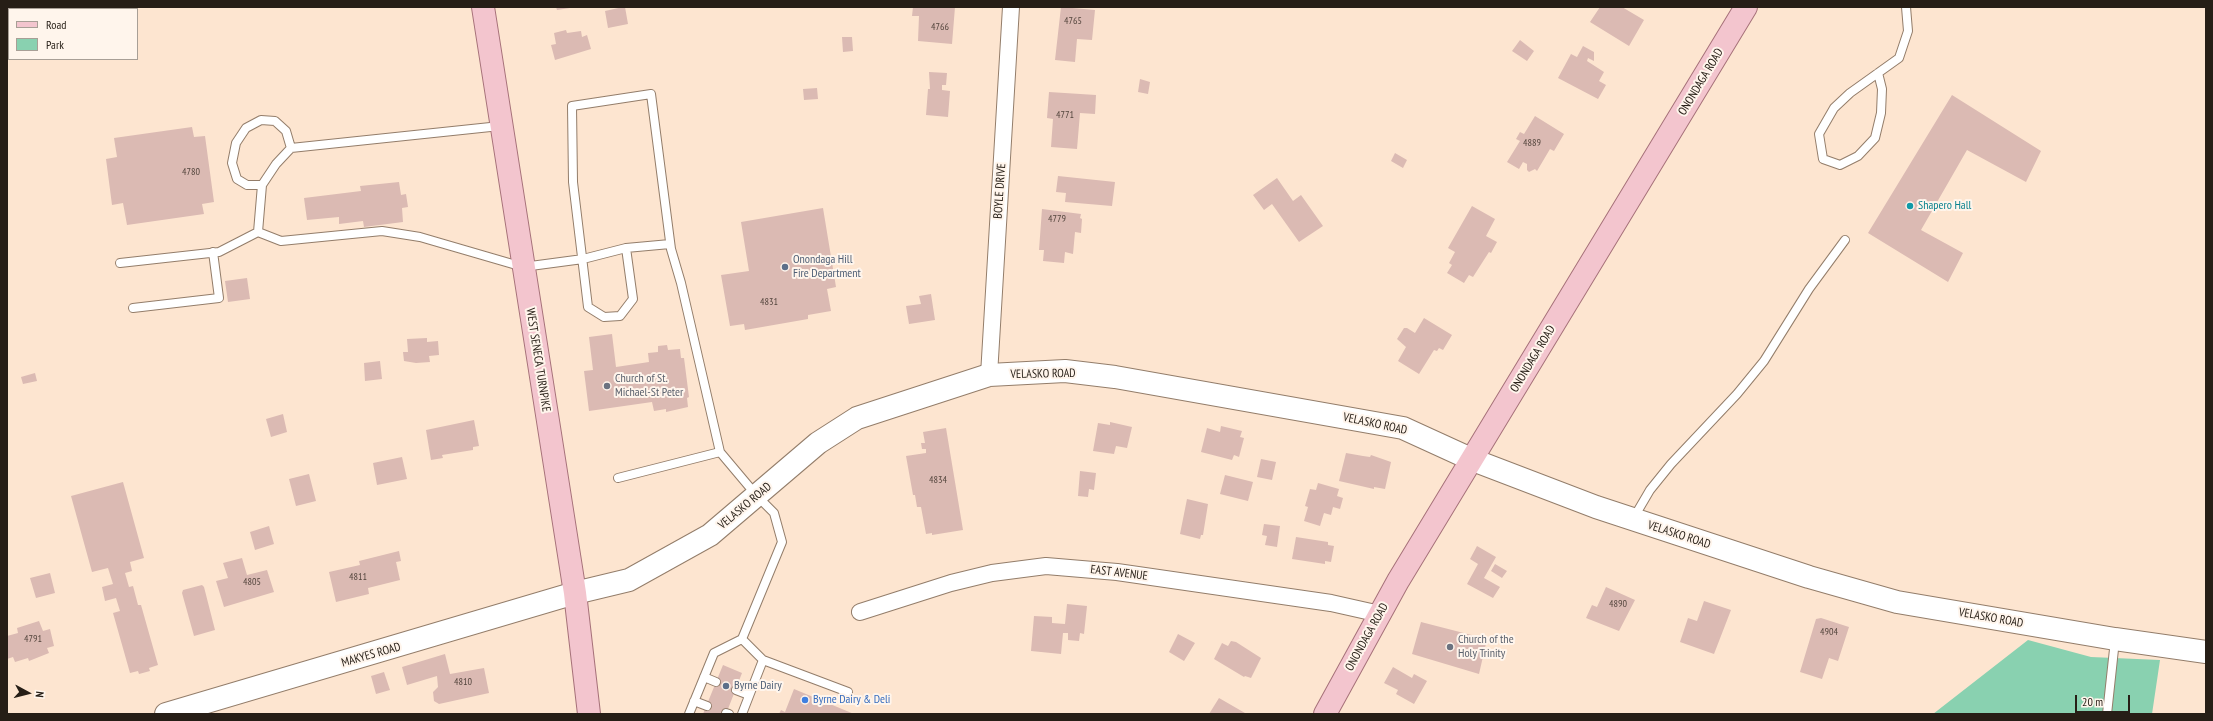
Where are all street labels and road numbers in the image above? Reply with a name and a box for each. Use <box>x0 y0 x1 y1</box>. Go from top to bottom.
street label: ONONDAGA ROAD <box>1675 46 1727 118</box>
street label: BOYLE DRIVE <box>991 163 1009 219</box>
street label: WEST SENECA TURNPIKE <box>523 307 553 413</box>
street label: ONONDAGA ROAD <box>1507 323 1559 395</box>
street label: VELASKO ROAD <box>1010 366 1076 382</box>
street label: VELASKO ROAD <box>1342 410 1408 438</box>
street label: VELASKO ROAD <box>715 480 775 532</box>
street label: VELASKO ROAD <box>1646 518 1712 552</box>
street label: EAST AVENUE <box>1090 562 1148 584</box>
street label: ONONDAGA ROAD <box>1342 601 1392 673</box>
street label: VELASKO ROAD <box>1958 605 2024 631</box>
street label: MAKYES ROAD <box>340 640 402 670</box>

